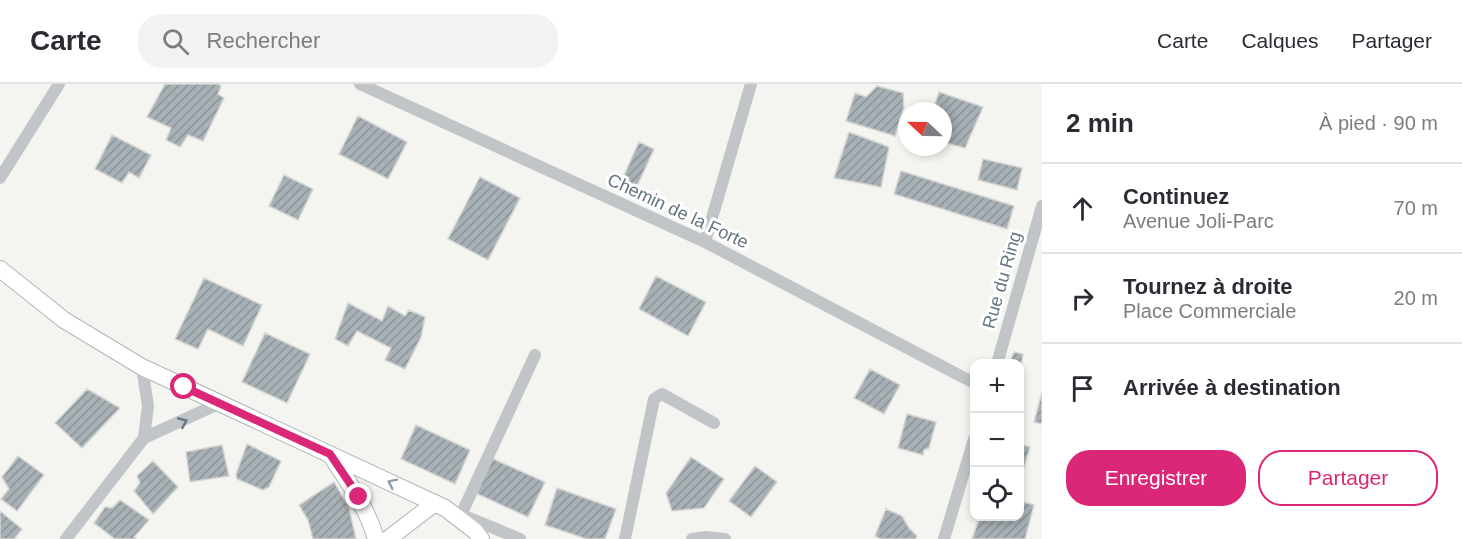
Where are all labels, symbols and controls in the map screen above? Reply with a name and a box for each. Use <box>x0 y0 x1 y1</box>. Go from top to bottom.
search box <box>138 14 558 68</box>
text: Carte <box>30 25 102 56</box>
icon: search <box>159 25 192 58</box>
text: Rechercher <box>207 28 320 53</box>
text: Carte <box>1157 29 1208 52</box>
text: Calques <box>1241 29 1318 52</box>
text: Partager <box>1351 29 1432 52</box>
north arrow <box>898 102 952 156</box>
text: 2 min <box>1066 108 1134 138</box>
text: À pied · 90 m <box>1319 112 1438 134</box>
street label: Chemin de la Forte <box>604 170 752 252</box>
text: Continuez <box>1123 184 1229 209</box>
icon: ahead <box>1066 192 1099 225</box>
text: 70 m <box>1394 197 1438 219</box>
text: Avenue Joli-Parc <box>1123 210 1274 232</box>
street label: Rue du Ring <box>979 229 1025 331</box>
text: Tournez à droite <box>1123 274 1293 299</box>
icon: right <box>1066 282 1099 315</box>
text: 20 m <box>1394 287 1438 309</box>
text: Place Commerciale <box>1123 300 1296 322</box>
map controls <box>970 359 1024 521</box>
button: + <box>970 359 1024 413</box>
icon: arrive <box>1066 372 1099 405</box>
route start <box>170 373 196 399</box>
text: Arrivée à destination <box>1123 375 1341 400</box>
button: − <box>970 413 1024 467</box>
one-way arrow <box>176 417 187 429</box>
button: Enregistrer <box>1066 450 1246 506</box>
button: Partager <box>1258 450 1438 506</box>
button: locate <box>970 467 1024 521</box>
one-way arrow <box>388 478 399 490</box>
route end <box>345 483 371 509</box>

